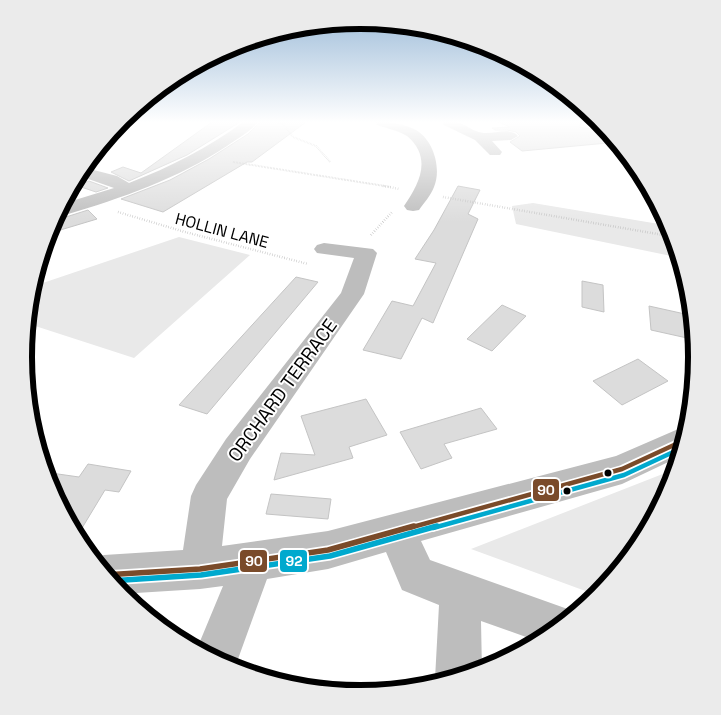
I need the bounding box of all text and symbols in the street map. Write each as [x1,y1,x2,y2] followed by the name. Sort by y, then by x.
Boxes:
[173,208,271,253] street label: HOLLIN LANE
[222,314,343,467] street label: ORCHARD TERRACE
[603,468,613,478] unlabelled marker
[532,478,560,502] line badge: 90
[537,481,555,499] text: 90
[562,486,572,496] unlabelled marker
[239,549,268,573] line badge: 90
[279,549,308,573] line badge: 92
[245,552,263,570] text: 90
[286,552,302,570] text: 92

